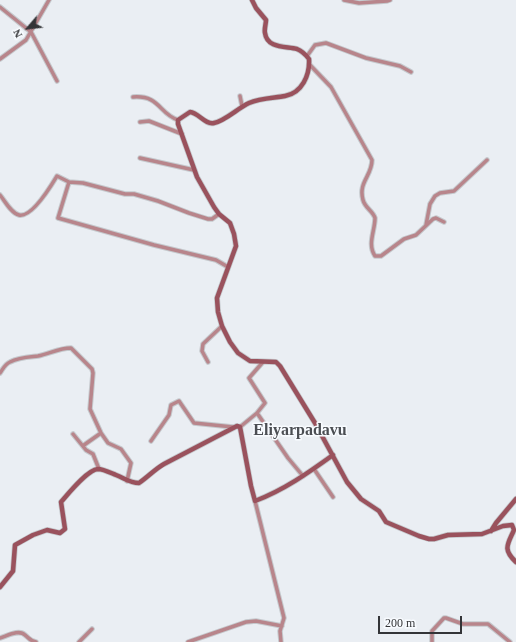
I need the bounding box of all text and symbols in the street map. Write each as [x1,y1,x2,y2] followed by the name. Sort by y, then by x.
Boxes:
[8,8,48,48] north arrow
[10,27,25,40] text: N
[253,421,347,441] district label: Eliyarpadavu
[380,608,464,634] scale bar
[385,616,415,630] text: 200 m

